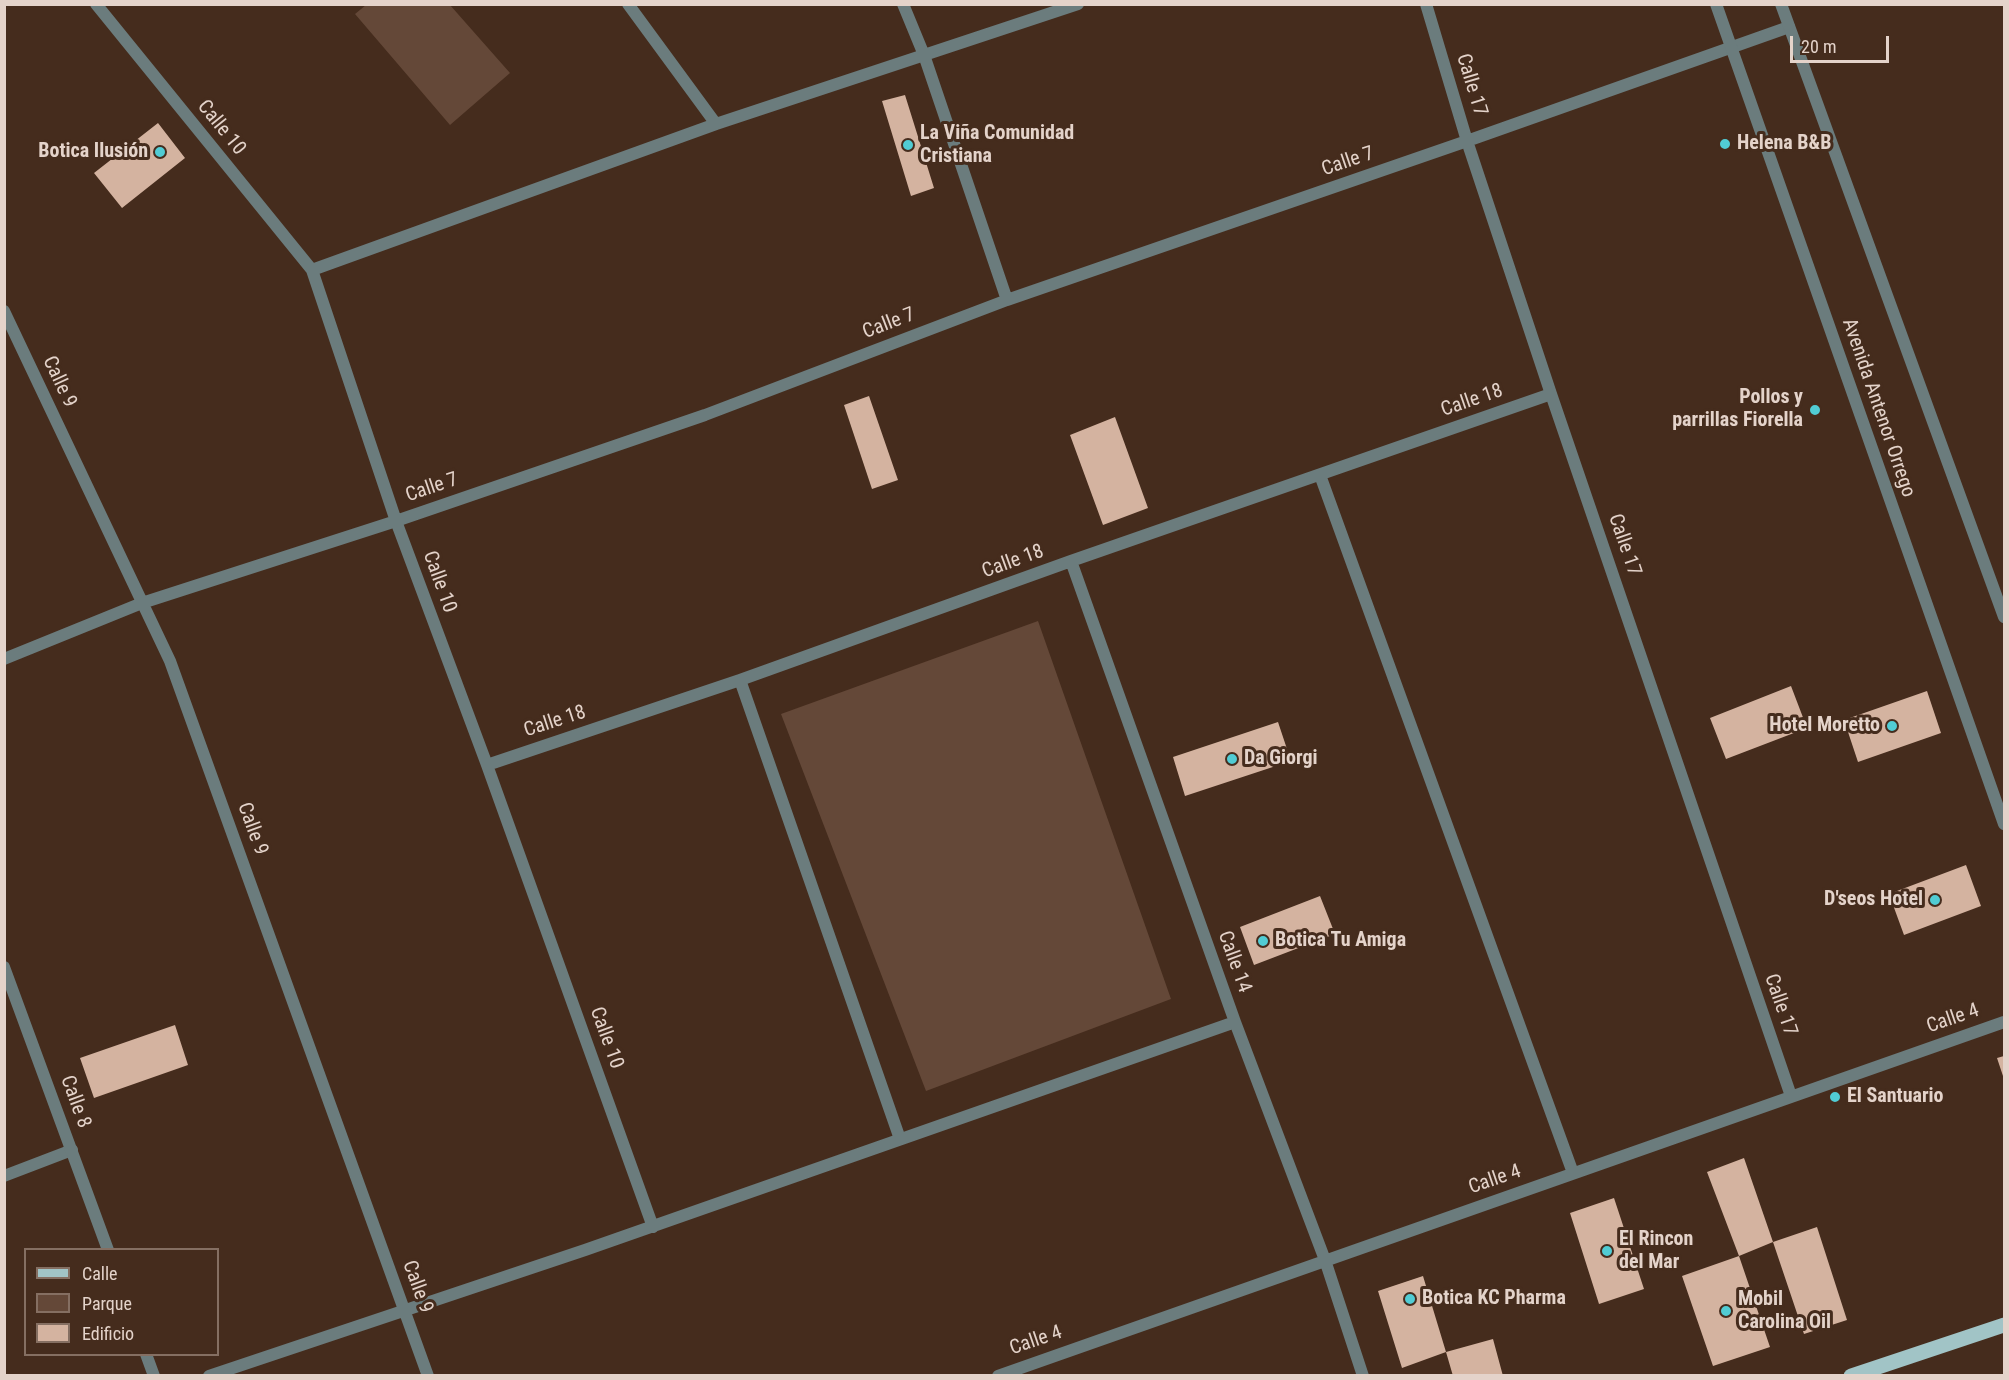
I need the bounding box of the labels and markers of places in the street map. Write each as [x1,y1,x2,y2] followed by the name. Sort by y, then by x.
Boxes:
[920,122,1074,169] place label: La Viña Comunidad Cristiana
[1737,132,1831,156] place label: Helena B&B
[1718,137,1732,151] marker: Helena B&B
[901,138,915,152] marker: La Viña Comunidad Cristiana
[38,140,148,164] place label: Botica Ilusión
[153,145,167,159] marker: Botica Ilusión
[1672,386,1803,433] place label: Pollos y parrillas Fiorella
[1808,403,1822,417] marker: Pollos y parrillas Fiorella
[1769,714,1880,738] place label: Hotel Moretto
[1885,719,1899,733] marker: Hotel Moretto
[1244,747,1318,771] place label: Da Giorgi
[1225,752,1239,766] marker: Da Giorgi
[1824,888,1923,912] place label: D'seos Hotel
[1928,893,1942,907] marker: D'seos Hotel
[1275,929,1406,953] place label: Botica Tu Amiga
[1256,934,1270,948] marker: Botica Tu Amiga
[1847,1085,1944,1109] place label: El Santuario
[1828,1090,1842,1104] marker: El Santuario
[1619,1228,1693,1275] place label: El Rincon del Mar
[1600,1244,1614,1258] marker: El Rincon del Mar
[1422,1287,1566,1311] place label: Botica KC Pharma
[1738,1288,1831,1335] place label: Mobil Carolina Oil
[1403,1292,1417,1306] marker: Botica KC Pharma
[1719,1304,1733,1318] marker: Mobil Carolina Oil

